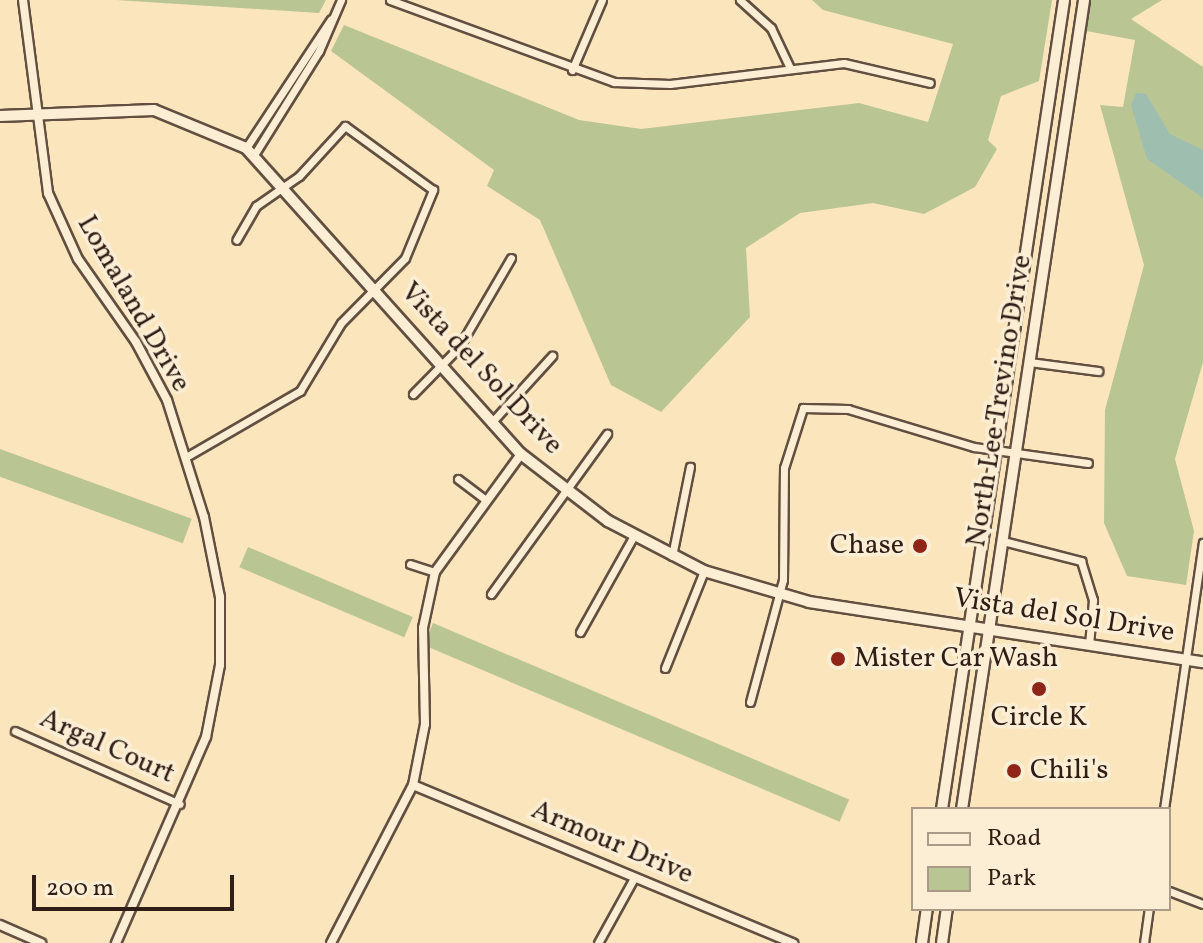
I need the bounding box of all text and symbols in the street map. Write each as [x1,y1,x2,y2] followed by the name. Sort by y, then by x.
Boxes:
[69,210,197,398] street label: Lomaland Drive
[960,252,1040,550] street label: North Lee Trevino Drive
[393,276,569,462] street label: Vista del Sol Drive
[830,529,904,563] place label: Chase
[911,537,929,555] marker: Chase
[951,582,1177,650] street label: Vista del Sol Drive
[854,642,1059,676] place label: Mister Car Wash
[829,650,847,668] marker: Mister Car Wash
[1030,680,1048,698] marker: Circle K
[991,701,1087,735] place label: Circle K
[34,702,180,792] street label: Argal Court
[1030,754,1109,788] place label: Chili's
[1005,762,1023,780] marker: Chili's
[526,794,698,892] street label: Armour Drive
[911,807,1171,911] legend
[987,822,1041,856] text: Road
[36,859,238,909] scale bar
[987,862,1036,896] text: Park
[46,872,114,906] text: 200 m

